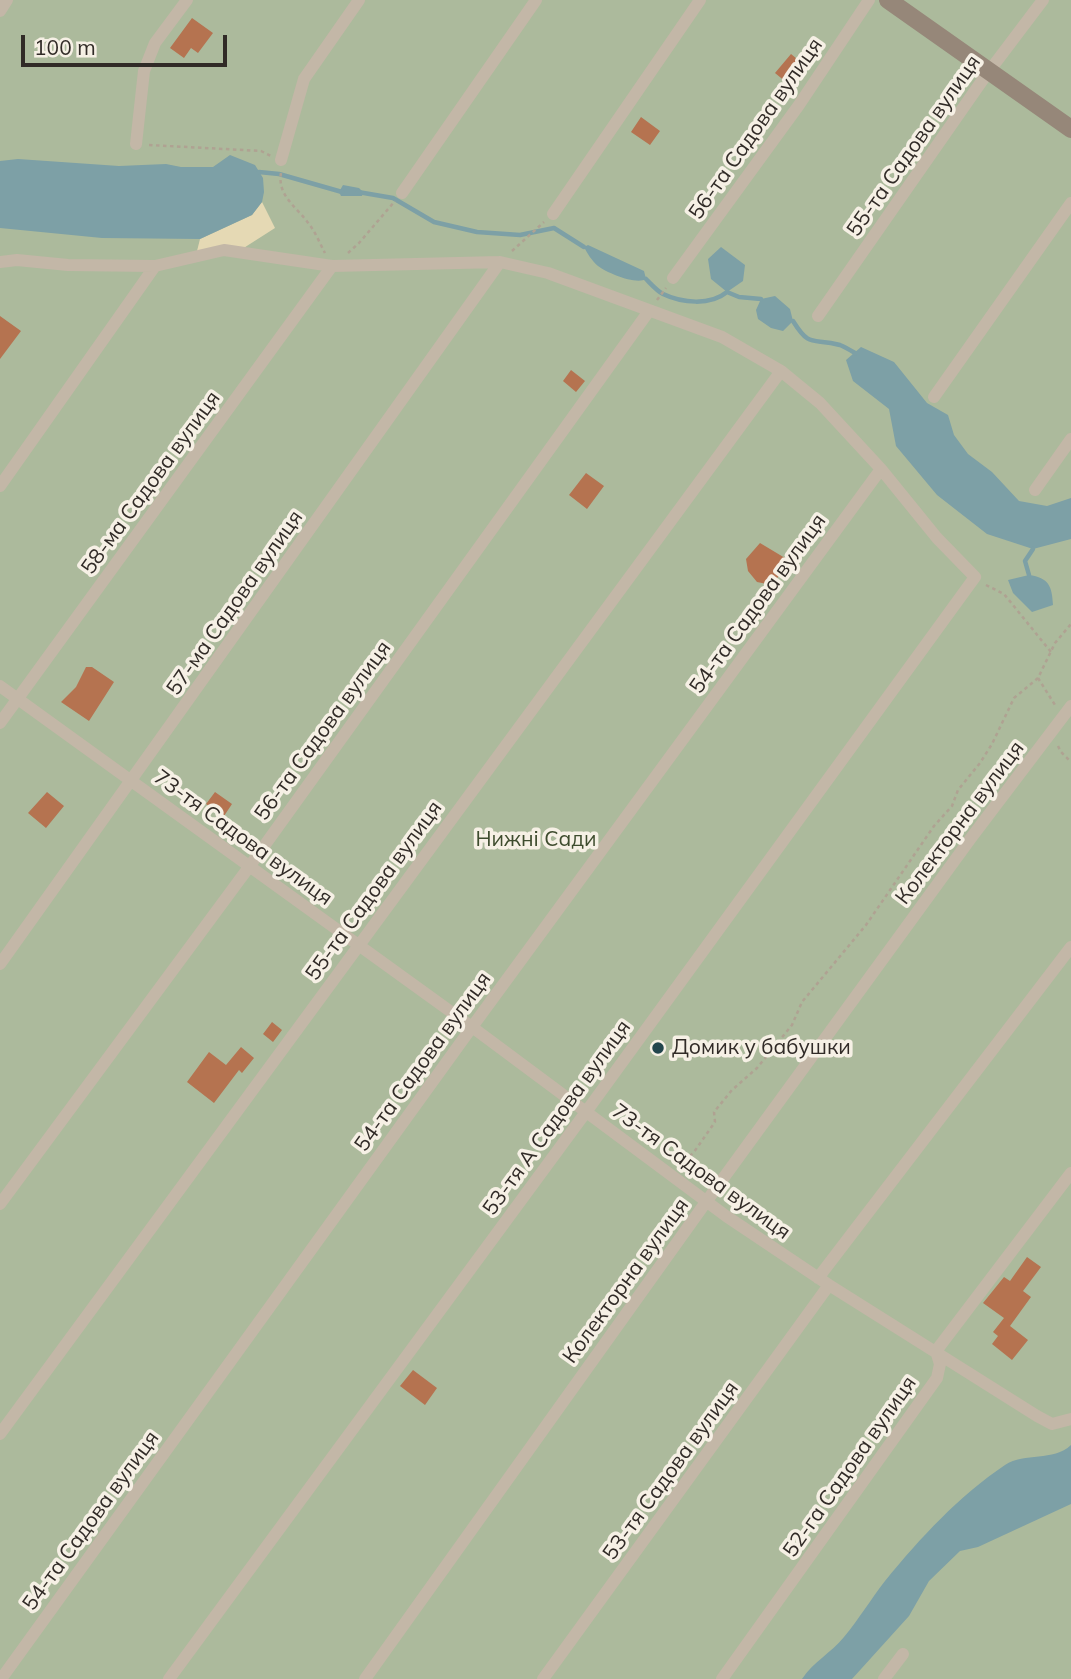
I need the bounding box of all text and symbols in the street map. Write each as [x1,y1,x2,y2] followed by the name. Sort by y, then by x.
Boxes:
[24,21,231,65] scale bar
[684,33,828,225] street label: 56-та Садова вулиця
[34,34,96,60] text: 100 m
[842,50,986,242] street label: 55-та Садова вулиця
[76,387,226,579] street label: 58-ма Садова вулиця
[162,506,308,700] street label: 57-ма Садова вулиця
[684,509,832,699] street label: 54-та Садова вулиця
[249,636,397,826] street label: 56-та Садова вулиця
[890,736,1030,910] street label: Колекторна вулиця
[149,765,337,911] street label: 73-тя Садова вулиця
[300,796,448,986] street label: 55-та Садова вулиця
[475,827,597,853] park label: Нижні Сади
[349,967,497,1157] street label: 54-та Садова вулиця
[478,1015,636,1221] street label: 53-тя А Садова вулиця
[672,1035,851,1061] place label: Домик у бабушки
[650,1040,666,1056] marker: Домик у бабушки
[607,1099,795,1245] street label: 73-тя Садова вулиця
[558,1194,694,1368] street label: Колекторна вулиця
[778,1372,922,1562] street label: 52-га Садова вулиця
[598,1377,744,1565] street label: 53-тя Садова вулиця
[17,1426,165,1616] street label: 54-та Садова вулиця

